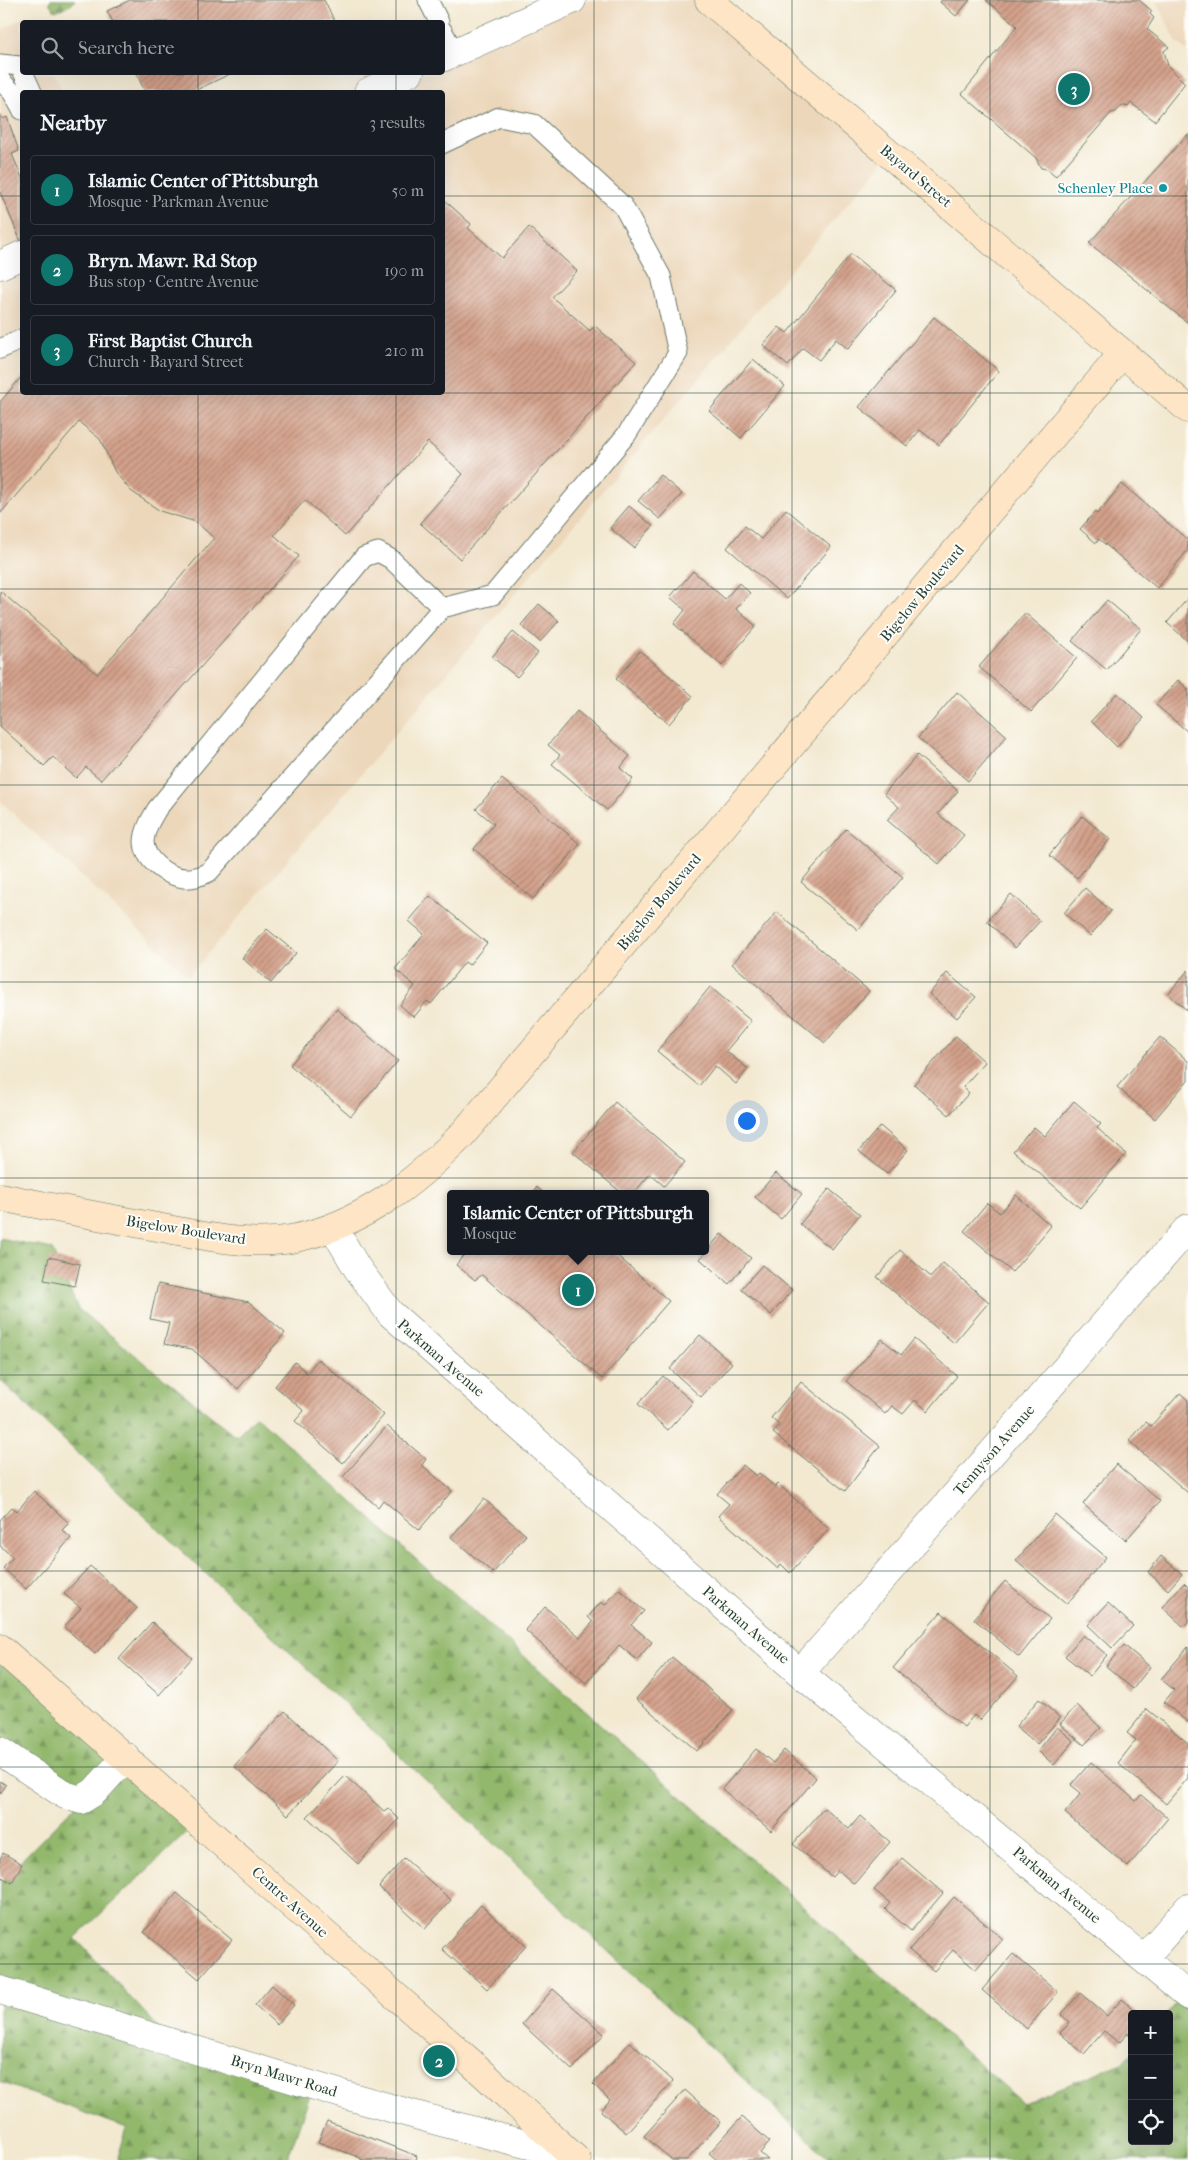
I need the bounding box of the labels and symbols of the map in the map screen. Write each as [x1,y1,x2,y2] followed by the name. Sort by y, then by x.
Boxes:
[1058,70,1090,108] pin: 3
[876,141,956,212] street label: Bayard Street
[1058,179,1154,197] place label: Schenley Place
[1157,182,1169,194] marker: Schenley Place
[876,540,968,645] street label: Bigelow Boulevard
[613,849,705,954] street label: Bigelow Boulevard
[734,1108,760,1134] your location
[125,1212,248,1248] street label: Bigelow Boulevard
[562,1271,594,1309] pin: 1
[394,1315,489,1401] street label: Parkman Avenue
[950,1400,1039,1499] street label: Tennyson Avenue
[699,1582,794,1668] street label: Parkman Avenue
[1009,1843,1105,1927] street label: Parkman Avenue
[248,1863,332,1941] street label: Centre Avenue
[423,2042,455,2080] pin: 2
[229,2051,340,2101] street label: Bryn Mawr Road

